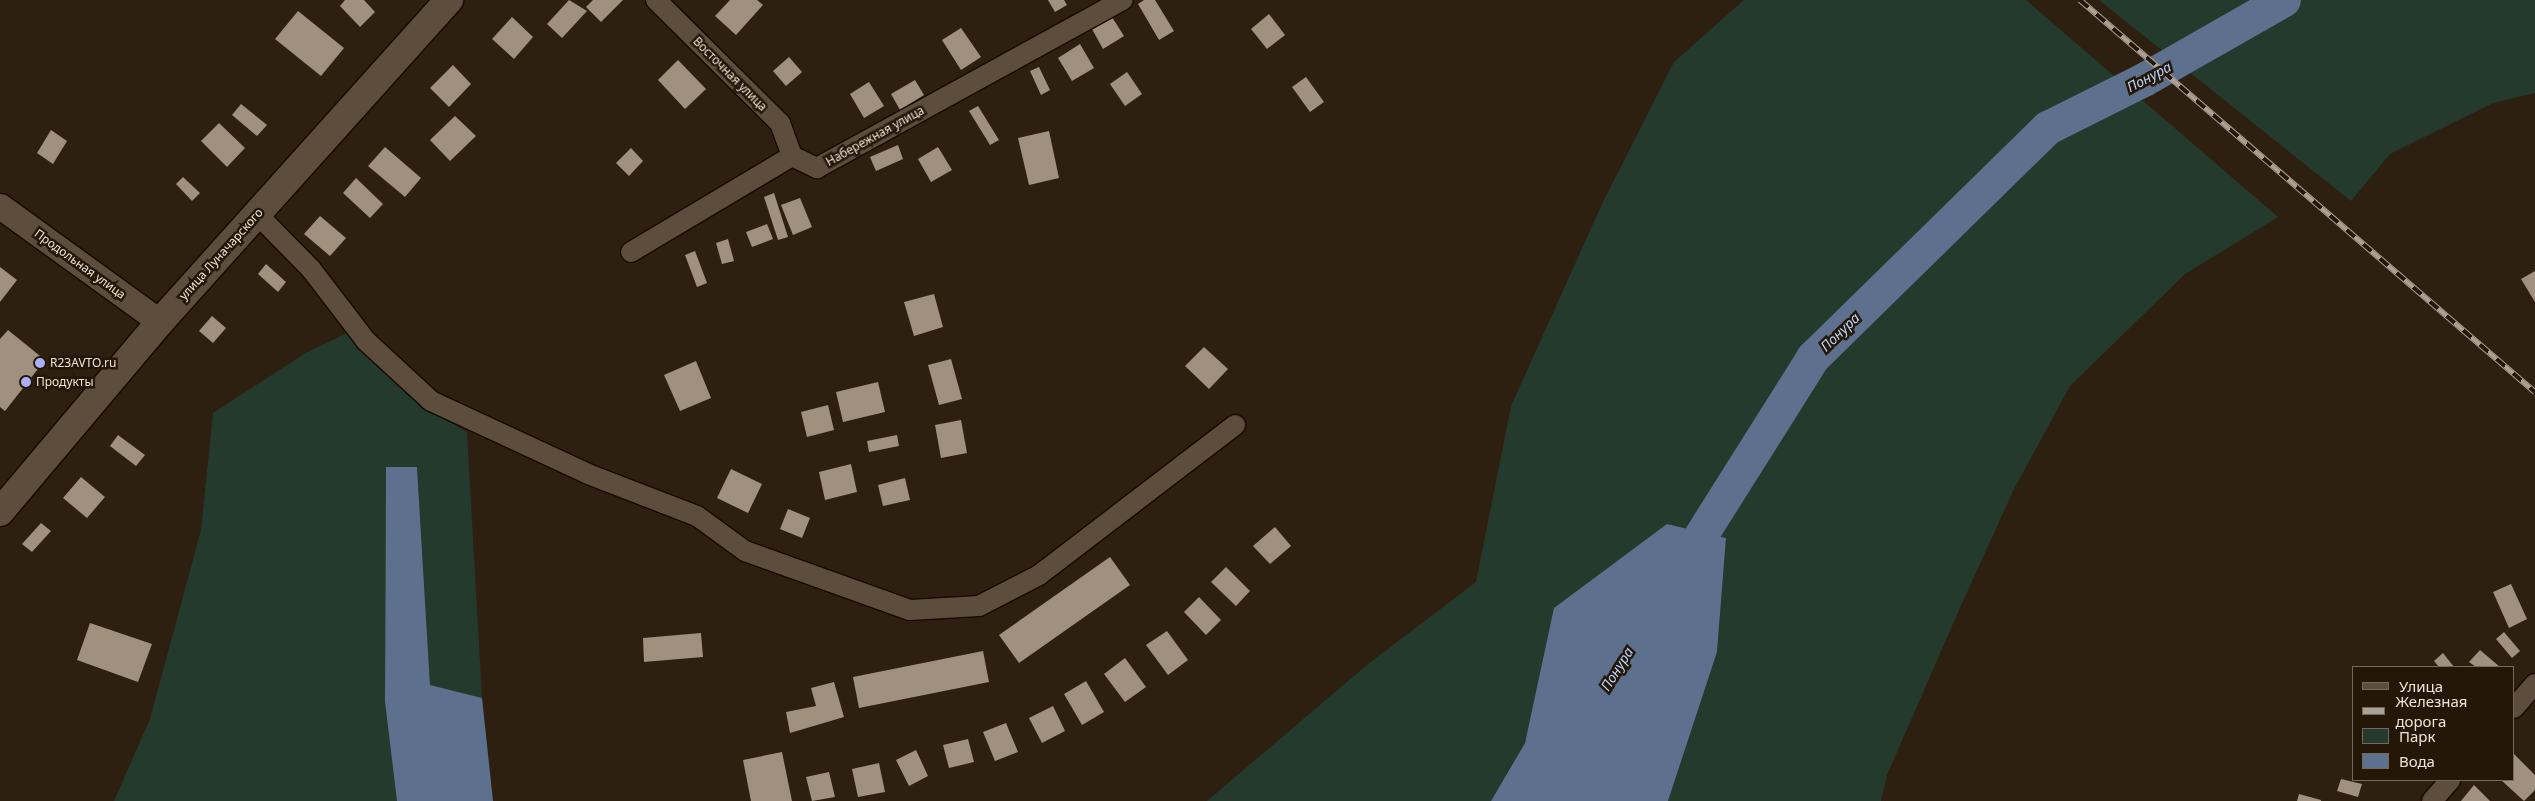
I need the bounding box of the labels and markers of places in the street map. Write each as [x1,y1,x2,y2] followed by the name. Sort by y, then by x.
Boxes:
[50,356,116,370] place label: R23AVTO.ru
[34,357,46,369] marker: R23AVTO.ru
[36,375,94,389] place label: Продукты
[20,376,32,388] marker: Продукты

